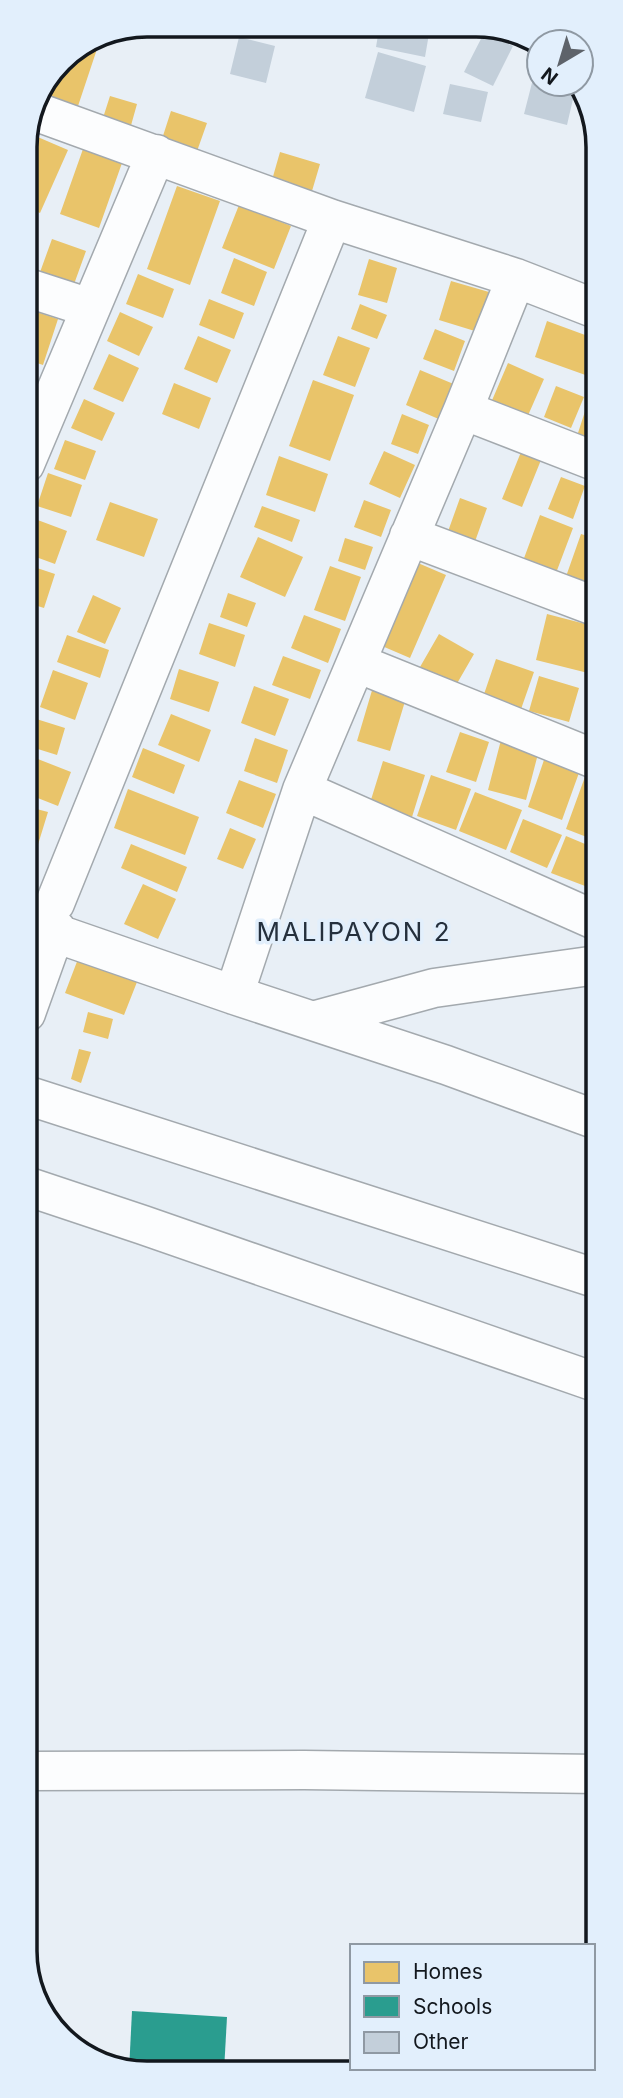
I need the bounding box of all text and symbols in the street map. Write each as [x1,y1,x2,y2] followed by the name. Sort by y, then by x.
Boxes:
[525,28,595,98] north arrow
[537,62,563,90] text: N
[256,916,452,947] district label: MALIPAYON 2
[350,1944,595,2070] legend
[413,1959,483,1984] text: Homes
[413,1994,492,2019] text: Schools
[413,2029,469,2054] text: Other

